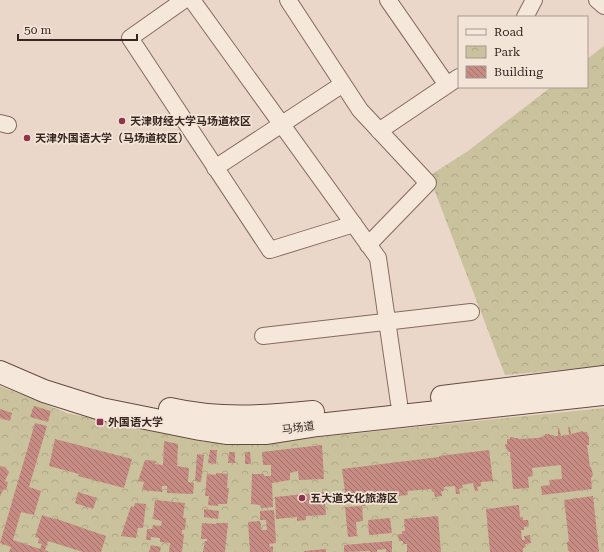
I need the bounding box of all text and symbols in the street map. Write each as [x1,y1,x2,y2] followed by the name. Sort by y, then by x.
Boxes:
[18,16,137,42] scale bar
[458,16,588,88] legend
[24,23,51,37] text: 50 m
[494,25,524,39] text: Road
[494,45,521,59] text: Park
[494,65,543,79] text: Building
[130,115,251,128] place label: 天津财经大学马场道校区
[117,116,127,126] marker: 天津财经大学马场道校区
[35,132,189,145] place label: 天津外国语大学（马场道校区）
[22,133,32,143] marker: 天津外国语大学（马场道校区）
[108,416,163,429] place label: 外国语大学
[95,417,105,427] marker: 外国语大学
[281,419,315,437] street label: 马场道
[310,492,398,505] place label: 五大道文化旅游区
[297,493,307,503] marker: 五大道文化旅游区

